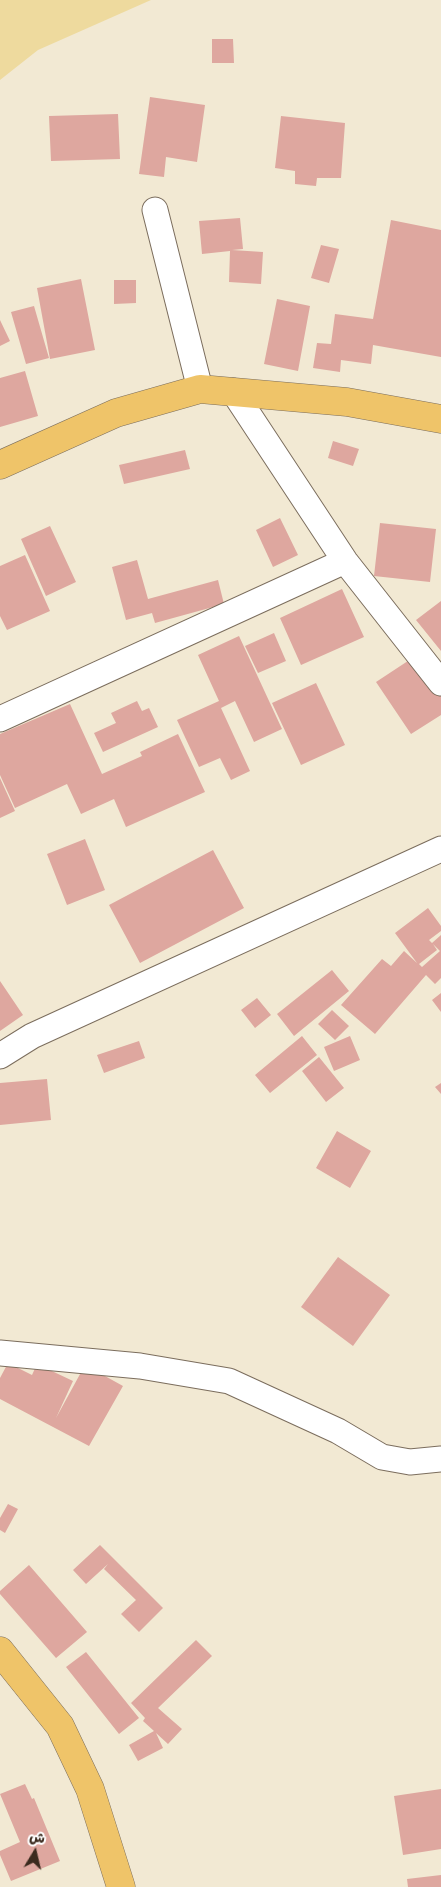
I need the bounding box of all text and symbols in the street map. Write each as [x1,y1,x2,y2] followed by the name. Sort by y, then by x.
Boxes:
[10,1827,60,1877] north arrow
[28,1827,46,1847] text: ش

